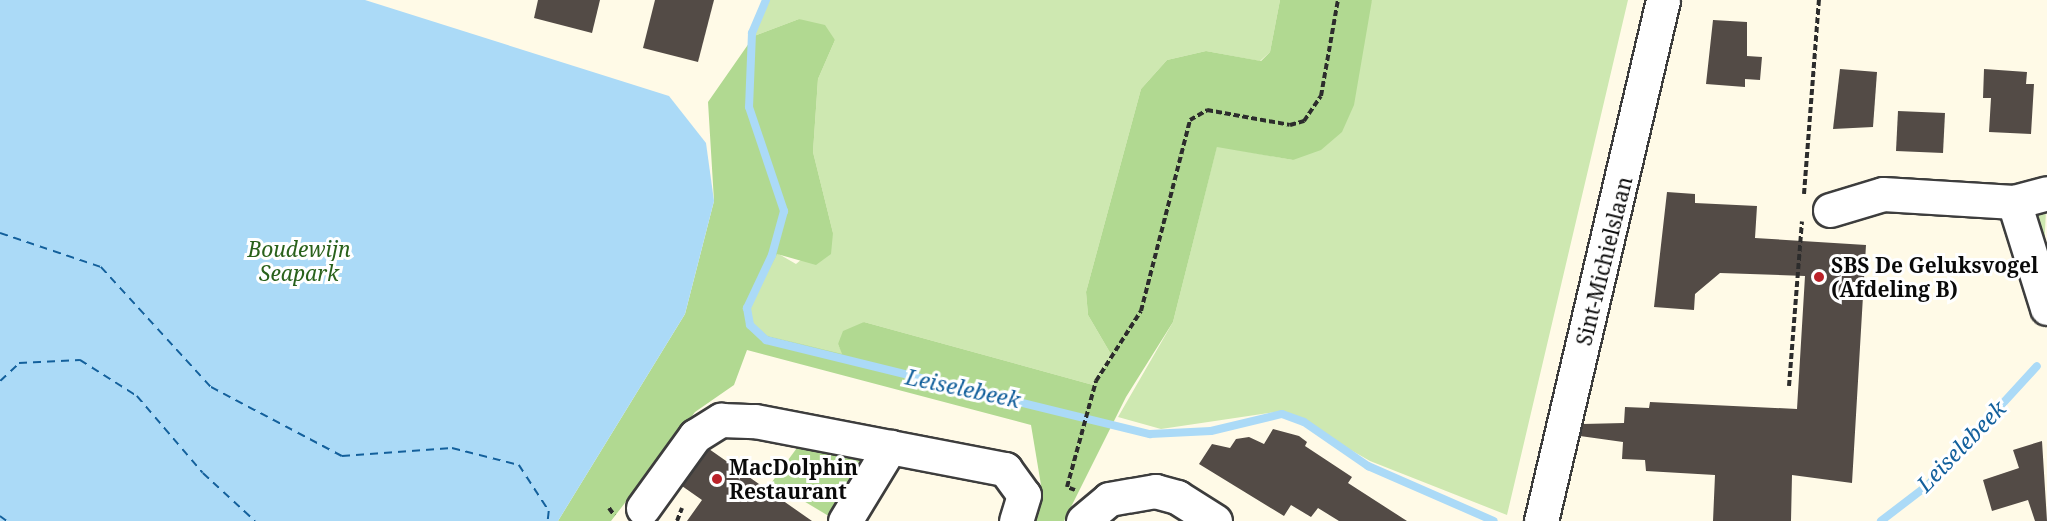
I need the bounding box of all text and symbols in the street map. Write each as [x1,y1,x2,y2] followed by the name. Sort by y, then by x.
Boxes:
[1571,174,1637,348] street label: Sint-Michielslaan
[247,236,351,286] park label: Boudewijn Seapark
[1831,252,2038,302] place label: SBS De Geluksvogel (Afdeling B)
[1812,270,1826,284] marker: SBS De Geluksvogel (Afdeling B)
[903,363,1023,413] water label: Leiselebeek
[1911,395,2011,497] water label: Leiselebeek
[729,454,858,504] place label: MacDolphin Restaurant
[710,472,724,486] marker: MacDolphin Restaurant

